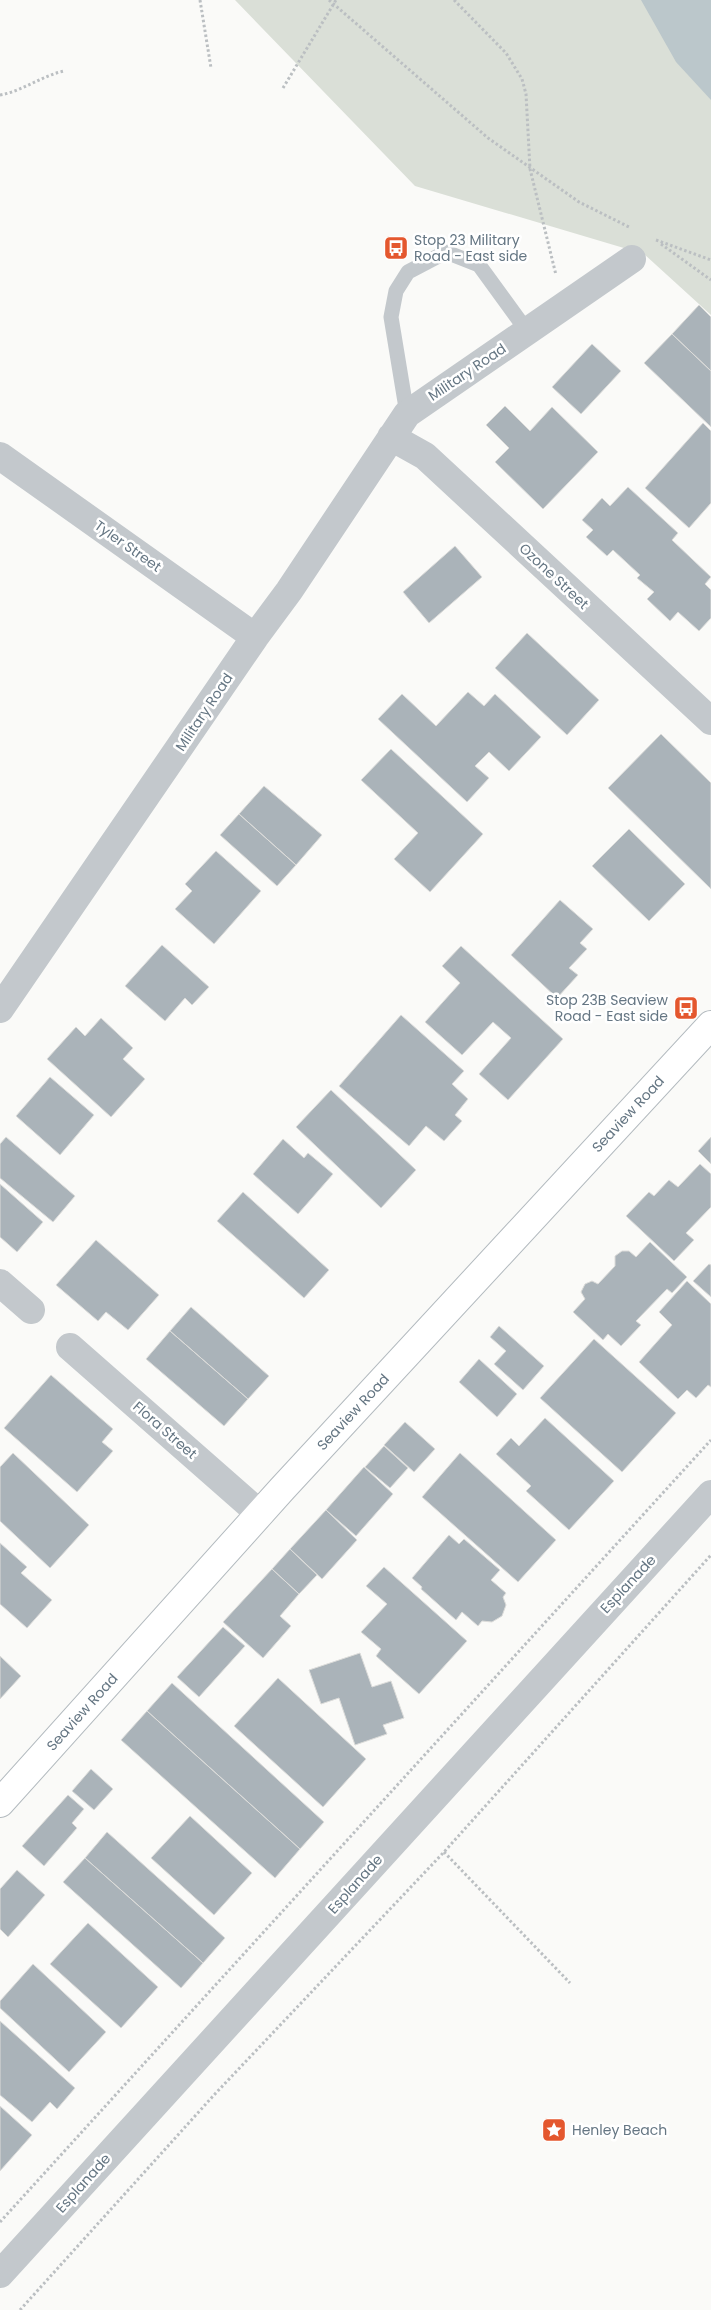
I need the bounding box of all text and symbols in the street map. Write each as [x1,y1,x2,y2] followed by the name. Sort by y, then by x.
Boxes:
[414,230,528,266] place label: Stop 23 Military Road - East side
[383,235,409,261] bus stop icon: Stop 23 Military Road - East side
[424,338,510,406] street label: Military Road
[91,516,165,576] street label: Tyler Street
[515,538,593,614] street label: Ozone Street
[170,669,238,755] street label: Military Road
[546,990,669,1026] place label: Stop 23B Seaview Road - East side
[673,995,699,1021] bus stop icon: Stop 23B Seaview Road - East side
[587,1071,669,1157] street label: Seaview Road
[312,1369,394,1455] street label: Seaview Road
[129,1397,201,1463] street label: Flora Street
[596,1550,661,1618] street label: Esplanade
[42,1669,122,1755] street label: Seaview Road
[323,1850,387,1918] street label: Esplanade
[541,2117,567,2143] place icon: Henley Beach
[572,2120,667,2140] place label: Henley Beach
[51,2149,115,2217] street label: Esplanade

